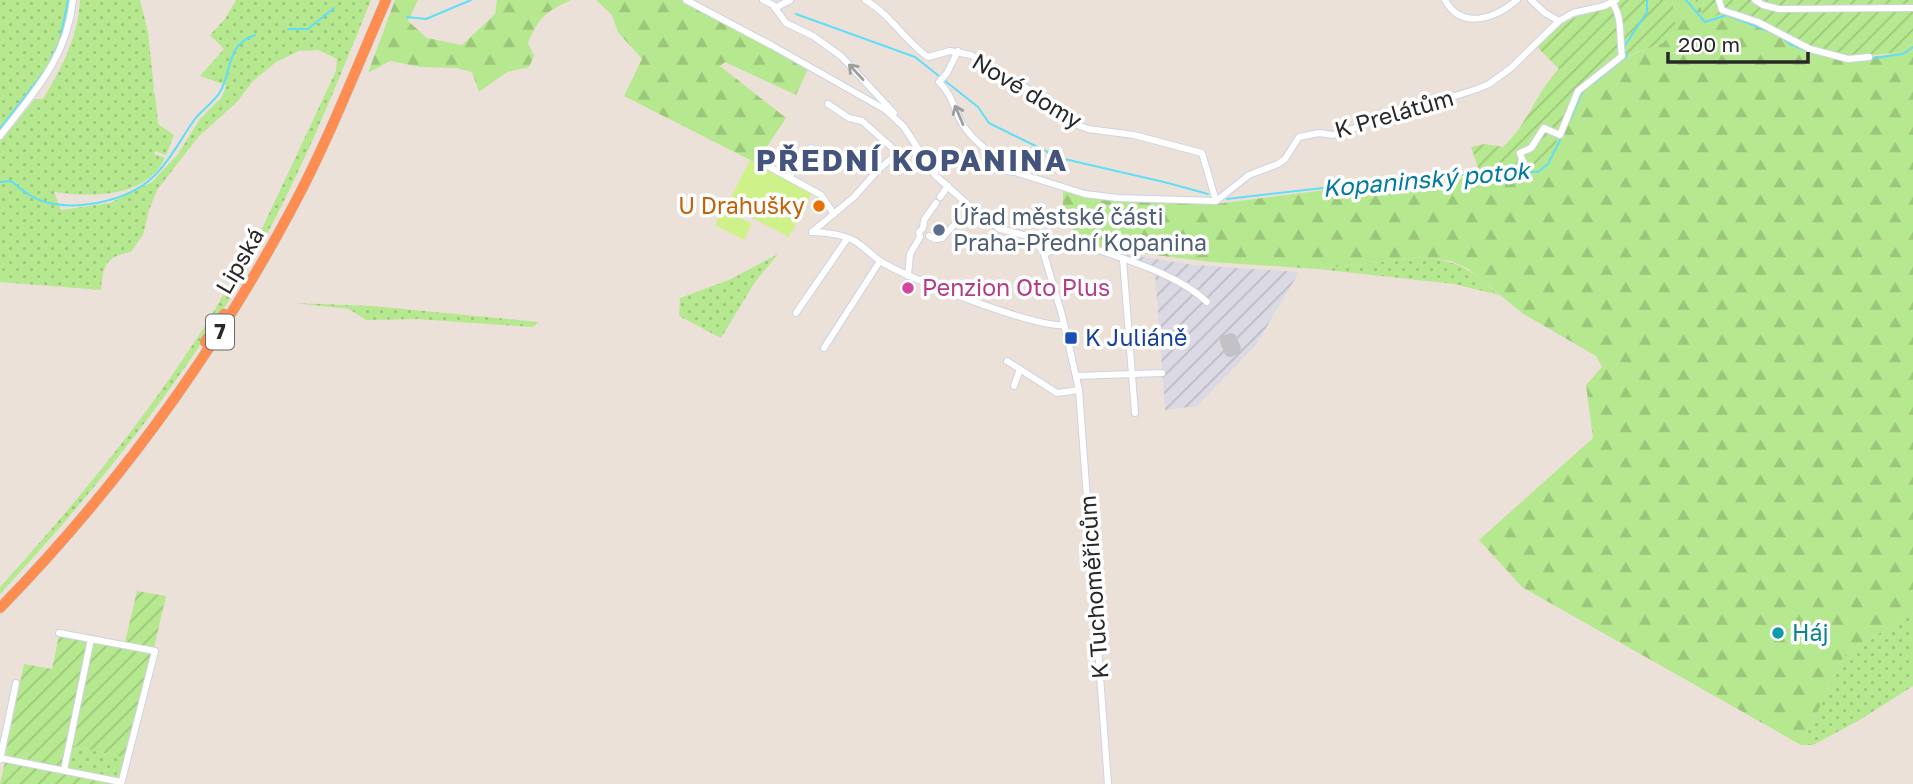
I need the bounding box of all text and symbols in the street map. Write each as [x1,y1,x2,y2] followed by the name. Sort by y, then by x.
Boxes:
[1668,21,1808,65] scale bar
[1678,31,1740,57] text: 200 m
[968,46,1088,134] street label: Nové domy
[848,64,865,81] one-way arrow
[1331,83,1456,143] street label: K Prelátům
[952,104,965,126] one-way arrow
[756,142,1068,178] district label: PŘEDNÍ KOPANINA
[1321,155,1533,203] water label: Kopaninský potok
[678,191,805,219] place label: U Drahušky
[811,198,827,214] marker: U Drahušky
[953,202,1207,256] place label: Úřad městské části Praha-Přední Kopanina
[931,222,947,238] marker: Úřad městské části Praha-Přední Kopanina
[209,223,269,298] street label: Lipská
[922,273,1110,301] place label: Penzion Oto Plus
[900,280,916,296] marker: Penzion Oto Plus
[206,314,234,350] road number: 7
[1085,323,1187,351] place label: K Juliáně
[1063,330,1079,346] marker: K Juliáně
[1073,494,1113,680] street label: K Tuchoměřicům
[1792,618,1829,646] place label: Háj
[1770,625,1786,641] marker: Háj

